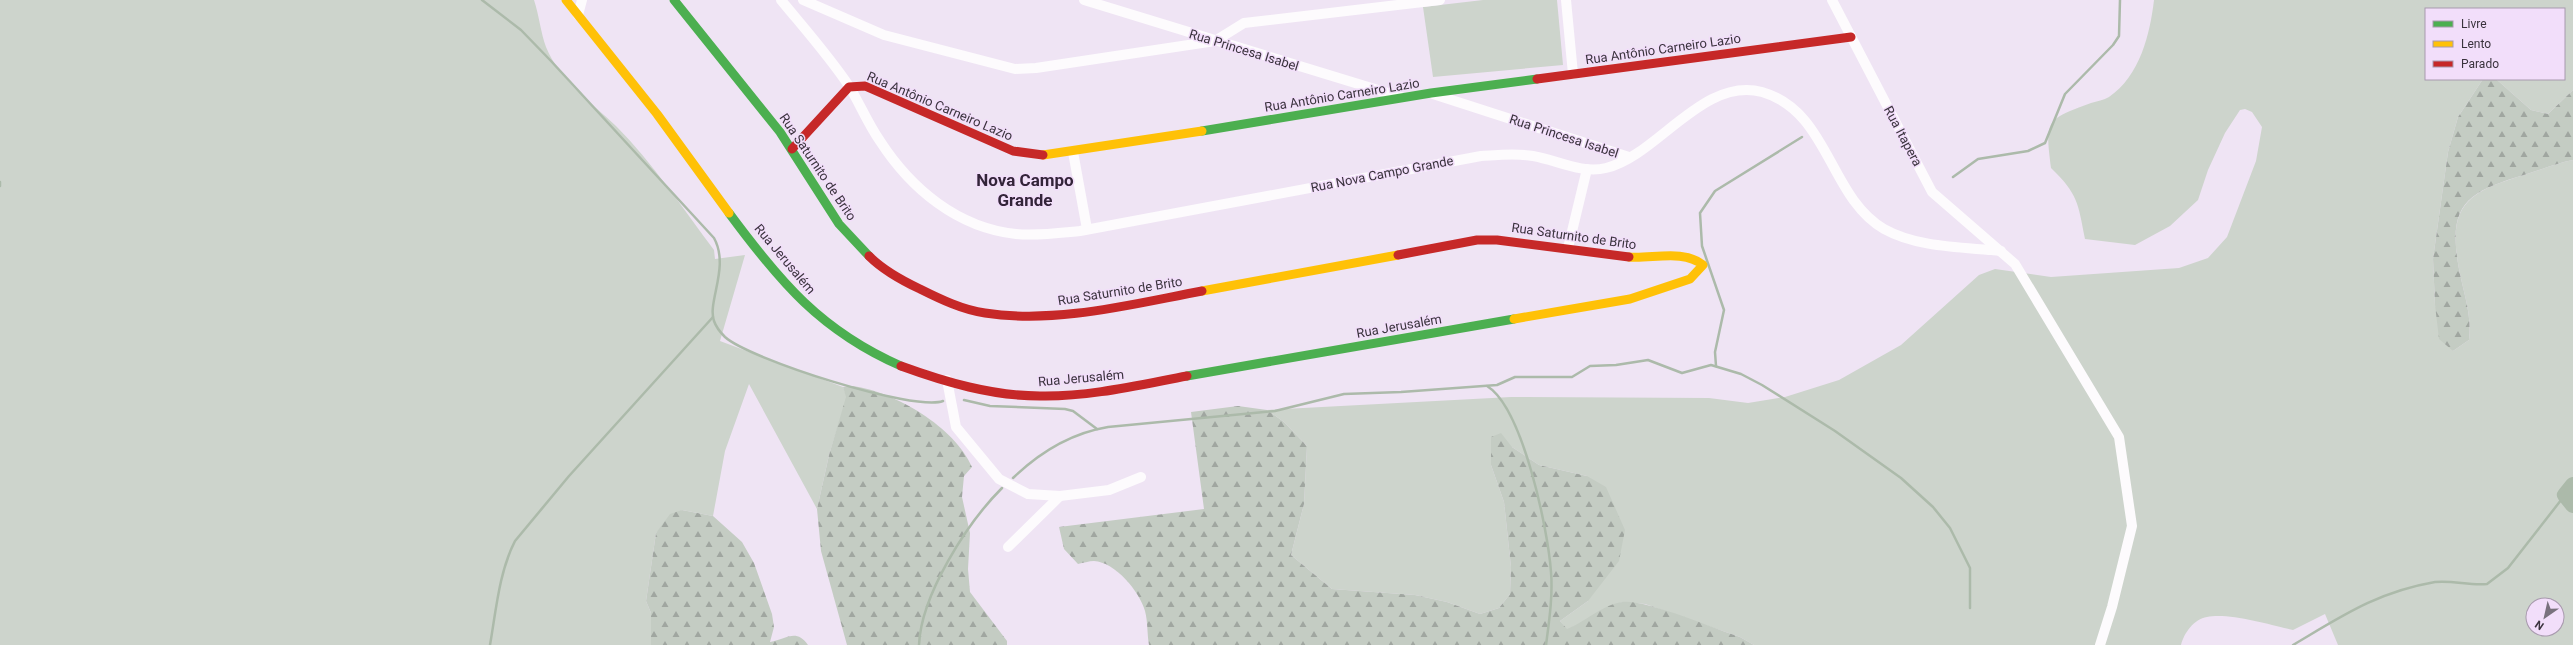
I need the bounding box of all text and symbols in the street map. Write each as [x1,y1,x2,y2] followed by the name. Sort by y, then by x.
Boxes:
[2425,8,2565,80] legend
[2461,17,2487,31] text: Livre
[1187,26,1301,74] street label: Rua Princesa Isabel
[1584,31,1742,67] street label: Rua Antônio Carneiro Lazio
[2461,37,2491,51] text: Lento
[2461,57,2499,71] text: Parado
[865,68,1015,144] street label: Rua Antônio Carneiro Lazio
[1263,75,1421,115] street label: Rua Antônio Carneiro Lazio
[1881,103,1925,169] street label: Rua Itapera
[777,111,859,223] street label: Rua Saturnito de Brito
[1508,111,1620,161] street label: Rua Princesa Isabel
[1309,153,1455,195] street label: Rua Nova Campo Grande
[976,170,1074,210] district label: Nova Campo Grande
[1511,220,1637,252] street label: Rua Saturnito de Brito
[751,221,819,297] street label: Rua Jerusalém
[1057,274,1183,308] street label: Rua Saturnito de Brito
[1355,311,1443,341] street label: Rua Jerusalém
[1037,367,1125,389] street label: Rua Jerusalém
[2525,597,2565,637] north arrow
[2533,617,2547,632] text: N

